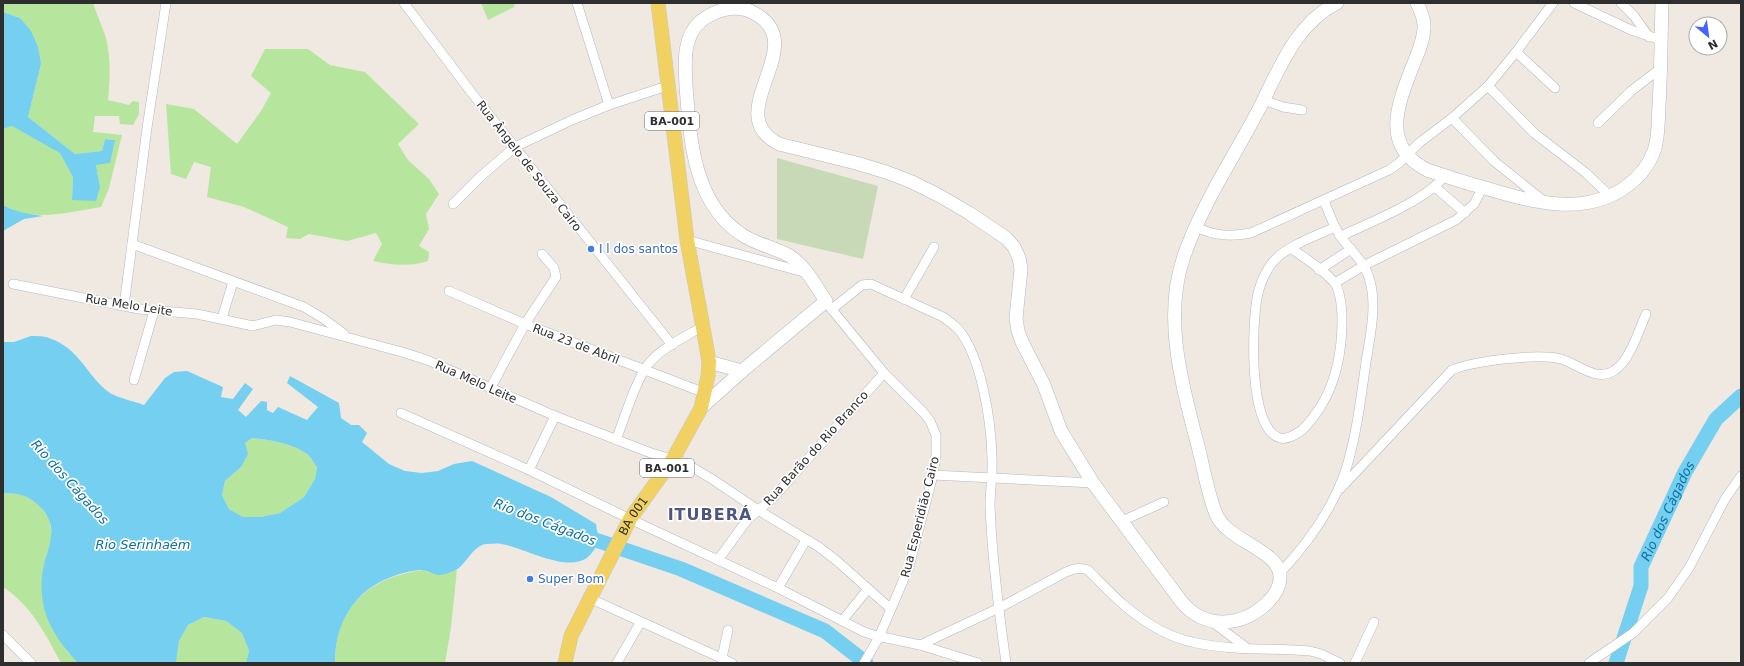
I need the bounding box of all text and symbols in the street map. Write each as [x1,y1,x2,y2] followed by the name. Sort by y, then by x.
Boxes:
[1688,16,1728,56] north arrow
[1705,36,1720,52] text: N
[474,97,585,234] street label: Rua Ângelo de Souza Cairo
[645,112,699,130] road number: BA-001
[599,242,678,256] place label: I l dos santos
[586,244,596,254] marker: I l dos santos
[84,291,174,319] street label: Rua Melo Leite
[531,321,621,367] street label: Rua 23 de Abril
[433,358,519,406] street label: Rua Melo Leite
[761,388,871,508] street label: Rua Barão do Rio Branco
[28,437,112,527] water label: Rio dos Cágados
[898,455,942,579] street label: Rua Esperidião Cairo
[1638,458,1697,563] water label: Rio dos Cágados
[640,459,694,477] road number: BA-001
[616,494,651,538] street label: BA 001
[492,496,598,548] water label: Rio dos Cágados
[668,505,752,524] district label: ITUBERÁ
[95,537,191,552] water label: Rio Serinhaém
[538,572,604,586] place label: Super Bom
[525,574,535,584] marker: Super Bom

